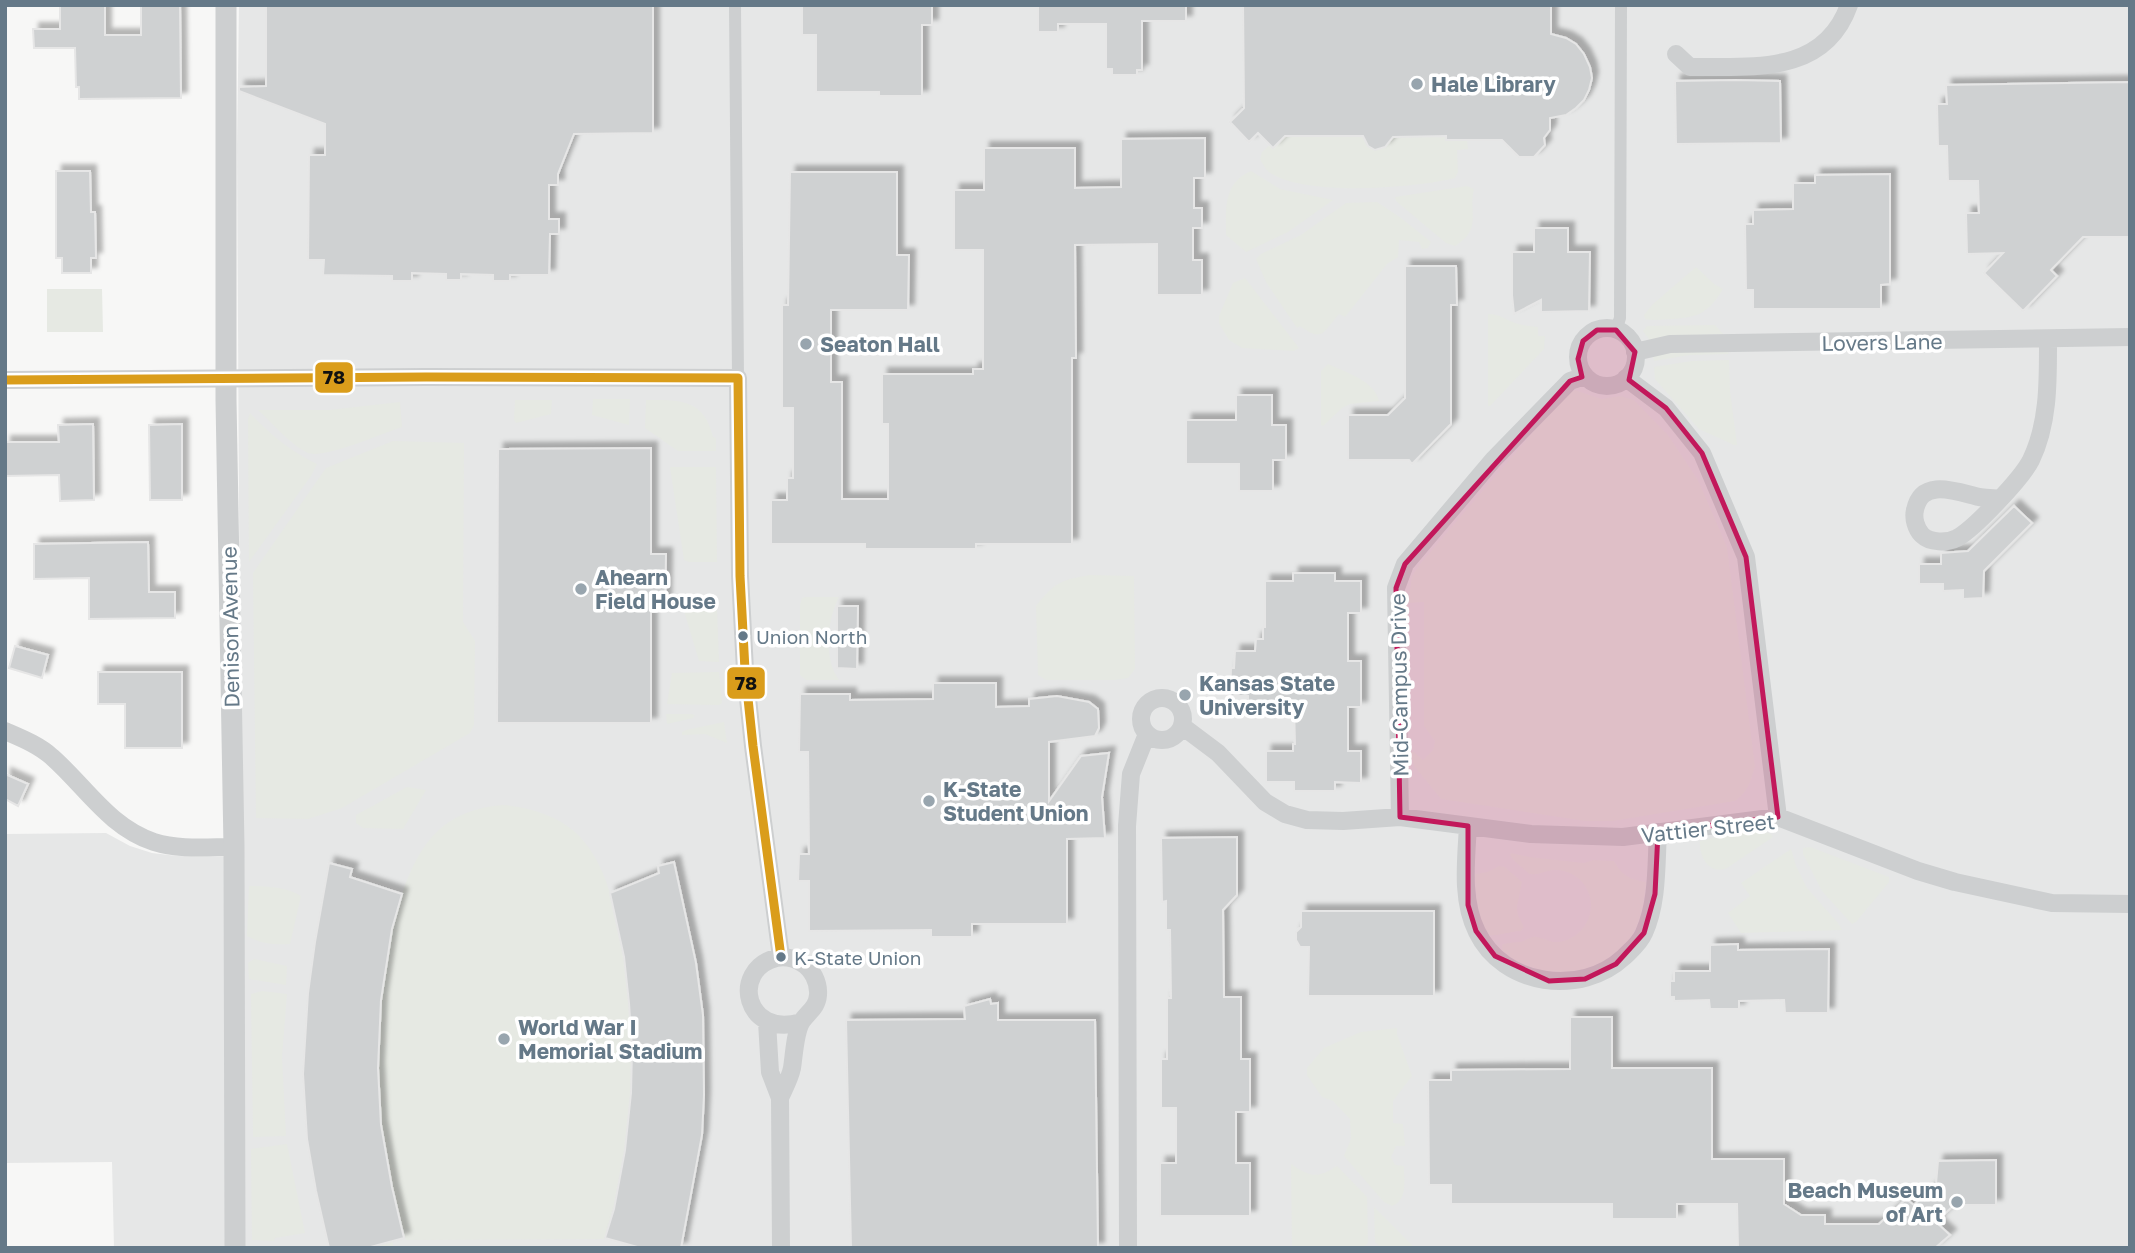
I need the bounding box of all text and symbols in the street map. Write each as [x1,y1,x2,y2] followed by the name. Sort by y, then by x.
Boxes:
[1431,71,1556,97] place label: Hale Library
[1409,76,1425,92] marker: Hale Library
[1821,328,1943,356] street label: Lovers Lane
[820,331,940,357] place label: Seaton Hall
[798,336,814,352] marker: Seaton Hall
[314,361,354,394] line badge: 78
[323,365,345,388] text: 78
[216,546,244,708] street label: Denison Avenue
[595,564,716,614] place label: Ahearn Field House
[573,581,589,597] marker: Ahearn Field House
[1384,593,1414,777] street label: Mid-Campus Drive
[756,625,867,648] place label: Union North
[736,629,750,643] marker: Union North
[726,666,766,700] line badge: 78
[1199,670,1335,720] place label: Kansas State University
[735,671,757,694] text: 78
[1177,687,1193,703] marker: Kansas State University
[943,776,1089,826] place label: K-State Student Union
[921,793,937,809] marker: K-State Student Union
[1640,808,1776,848] street label: Vattier Street
[794,946,921,969] place label: K-State Union
[774,950,788,964] marker: K-State Union
[518,1014,702,1064] place label: World War I Memorial Stadium
[496,1031,512,1047] marker: World War I Memorial Stadium
[1787,1177,1943,1227] place label: Beach Museum of Art
[1949,1194,1965,1210] marker: Beach Museum of Art

